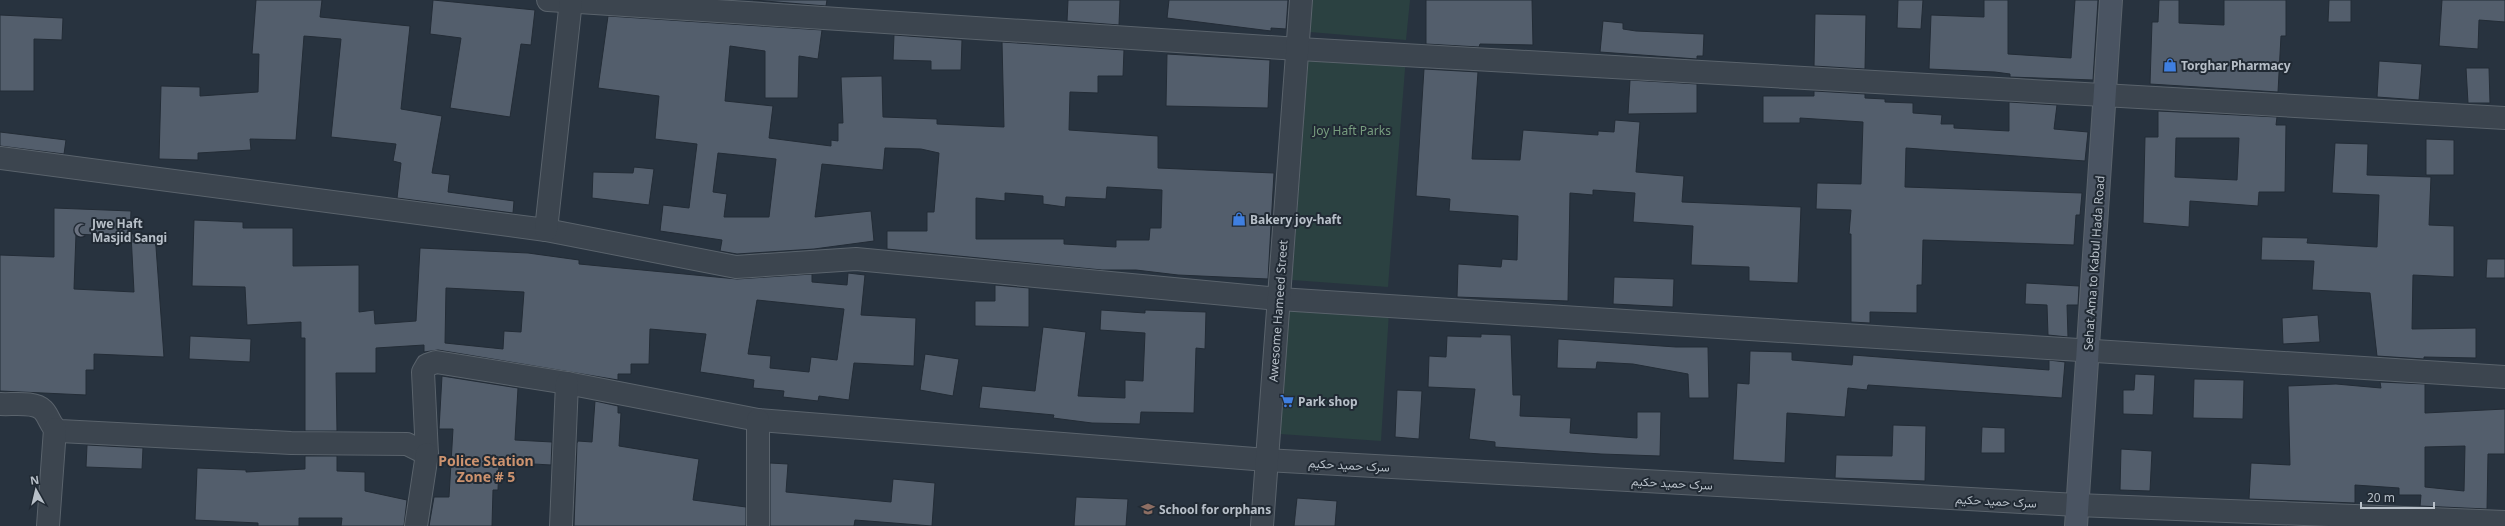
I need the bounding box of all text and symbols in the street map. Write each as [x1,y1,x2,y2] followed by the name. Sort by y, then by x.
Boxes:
[2162,57,2178,73] shop icon: Torghar Pharmacy
[2181,57,2291,74] place label: Torghar Pharmacy
[1312,122,1391,139] park label: Joy Haft Parks
[2079,175,2109,351] street label: Sehat Ama to Kabul Hada Road
[1231,211,1247,227] shop icon: Bakery joy-haft
[1250,211,1341,228] place label: Bakery joy-haft
[91,215,167,246] place label: Jwe Haft Masjid Sangi
[73,222,89,238] mosque icon: Jwe Haft Masjid Sangi
[1265,239,1291,383] street label: Awesome Hameed Street
[1279,393,1295,409] supermarket icon: Park shop
[1298,393,1358,410] place label: Park shop
[438,451,534,486] district label: Police Station Zone # 5
[1308,454,1390,476] street label: سرک حمید حکیم
[16,470,56,510] north arrow
[29,472,40,488] text: N
[1631,472,1713,494] street label: سرک حمید حکیم
[2361,484,2434,510] scale bar
[2367,489,2395,506] text: 20 m
[1955,490,2037,512] street label: سرک حمید حکیم
[1140,501,1156,517] school or university icon: School for orphans
[1159,501,1271,518] place label: School for orphans

